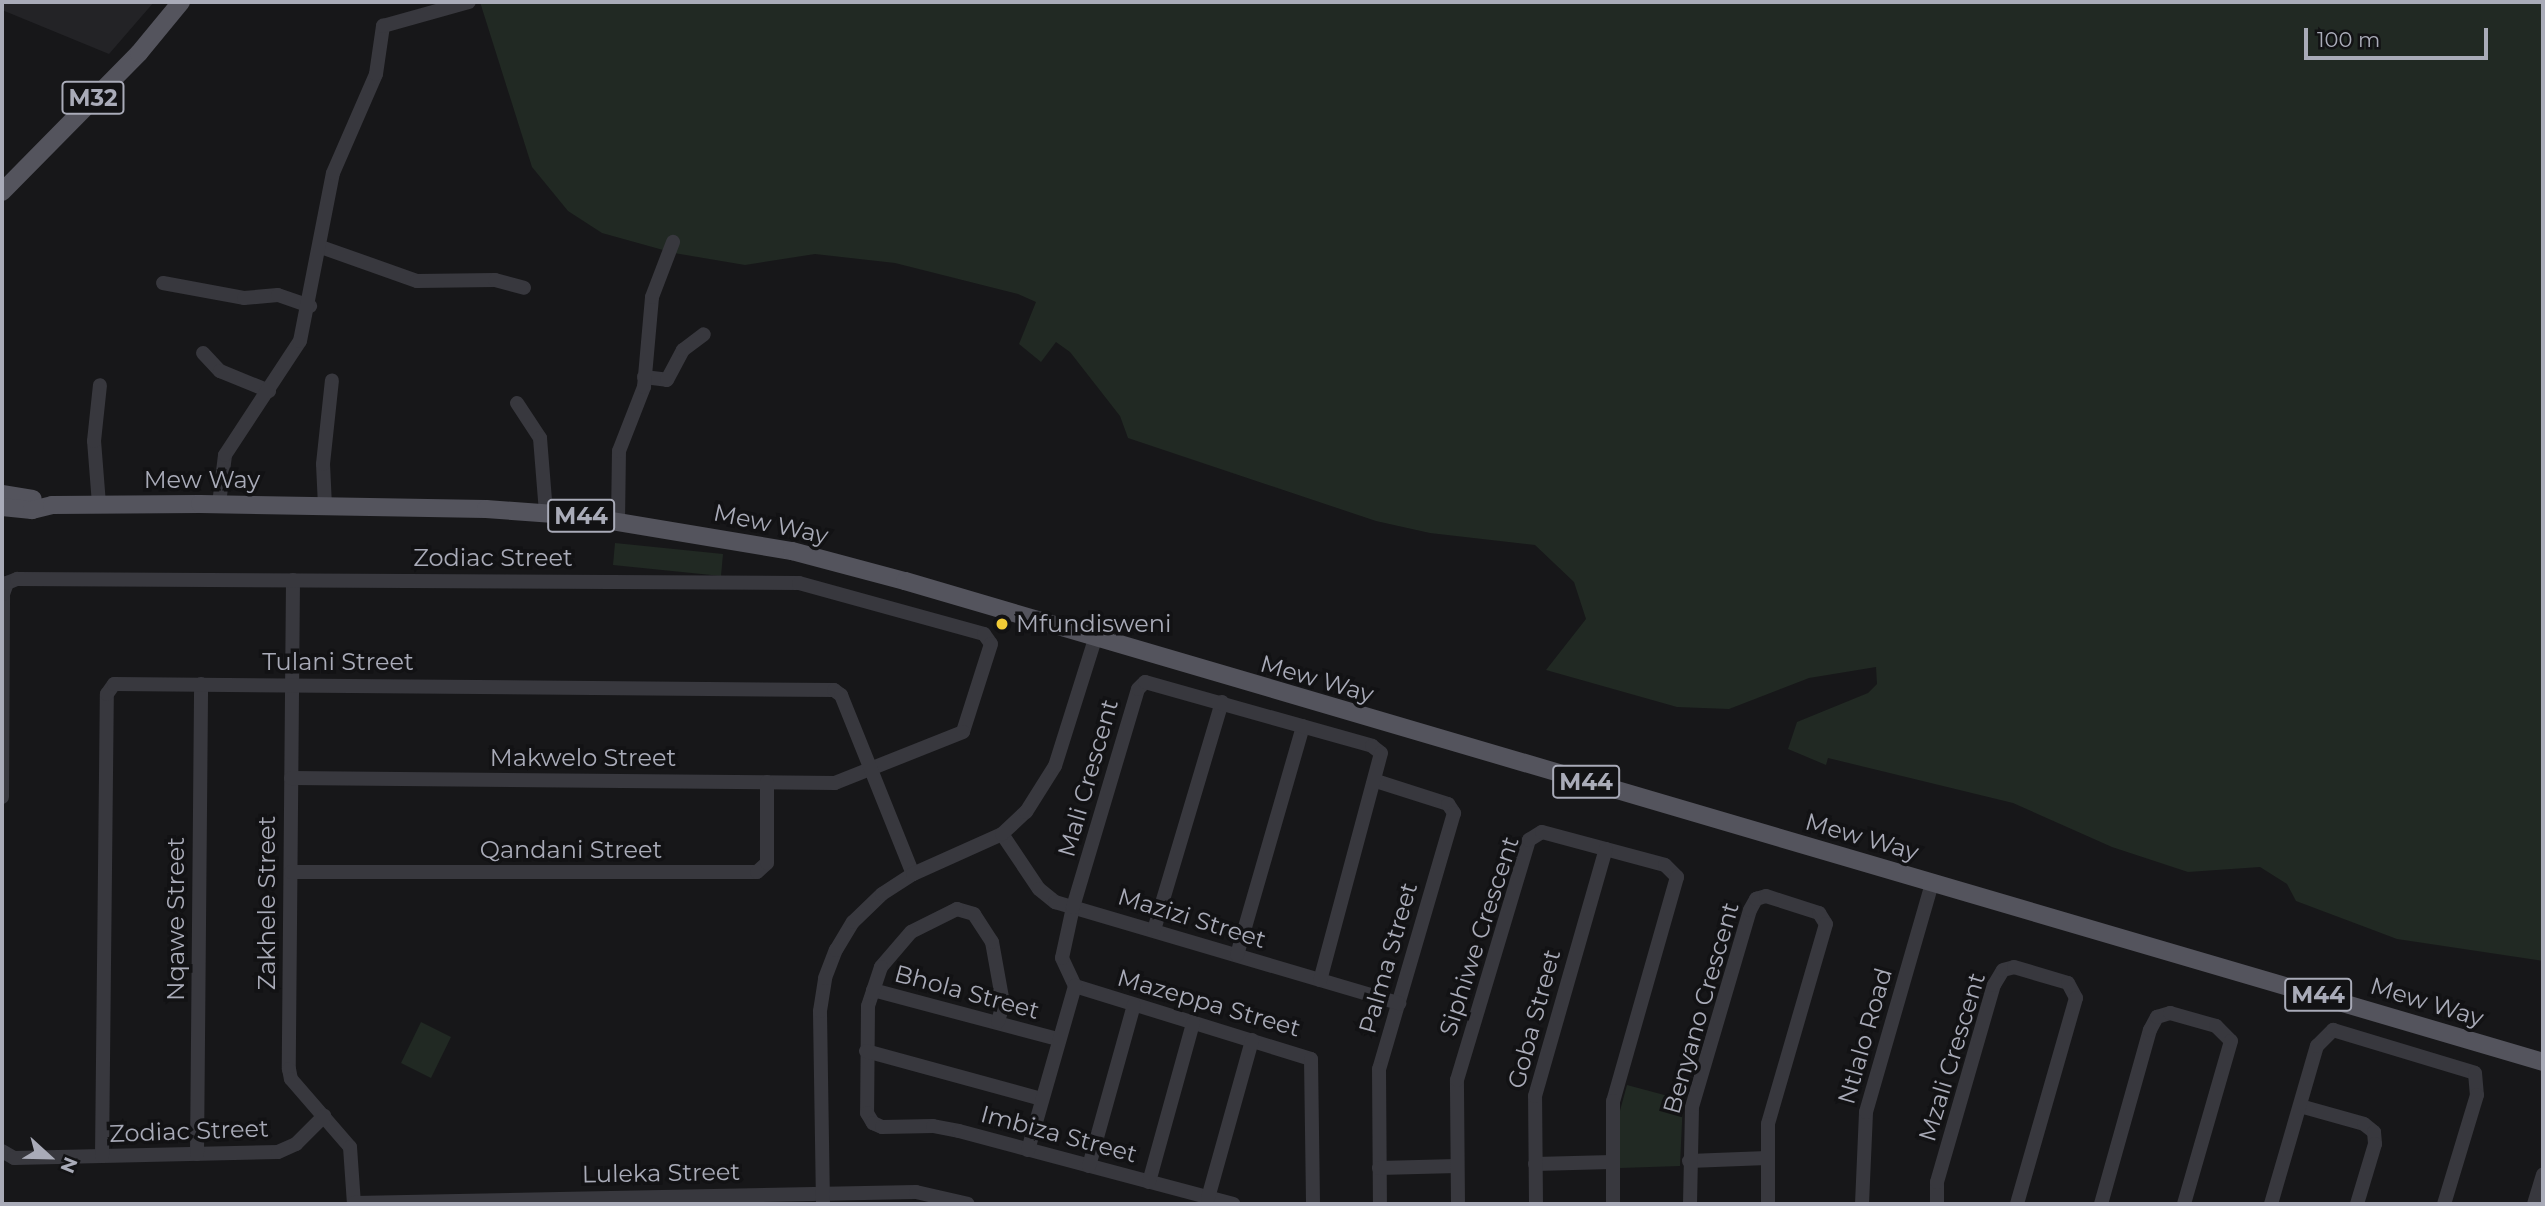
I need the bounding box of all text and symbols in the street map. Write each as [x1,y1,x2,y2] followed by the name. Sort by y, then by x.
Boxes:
[2307,14,2491,58] scale bar
[2317,27,2380,52] text: 100 m
[60,78,126,118] road number: M32
[144,466,260,494] street label: Mew Way
[546,496,616,536] road number: M44
[711,498,831,550] street label: Mew Way
[413,544,573,572] street label: Zodiac Street
[1016,610,1172,638] place label: Mfundisweni
[994,616,1010,632] marker: Mfundisweni
[262,648,414,676] street label: Tulani Street
[1257,649,1377,709] street label: Mew Way
[1052,696,1124,860] street label: Mali Crescent
[490,744,676,772] street label: Makwelo Street
[1551,762,1621,802] road number: M44
[1802,807,1922,867] street label: Mew Way
[253,816,281,990] street label: Zakhele Street
[1433,833,1525,1039] street label: Siphiwe Crescent
[480,836,662,864] street label: Qandani Street
[162,837,190,1001] street label: Nqawe Street
[1353,879,1423,1037] street label: Palma Street
[1114,882,1270,954] street label: Mazizi Street
[1657,899,1745,1117] street label: Benyano Crescent
[1502,946,1566,1092] street label: Goba Street
[891,959,1043,1025] street label: Bhola Street
[1114,963,1304,1043] street label: Mazeppa Street
[1832,965,1898,1107] street label: Ntlalo Road
[1913,969,1991,1145] street label: Mzali Crescent
[2367,971,2487,1033] street label: Mew Way
[2283,976,2353,1014] road number: M44
[978,1099,1140,1169] street label: Imbiza Street
[109,1114,269,1148] street label: Zodiac Street
[14,1122,84,1192] north arrow
[55,1154,82,1176] text: N
[582,1157,740,1189] street label: Luleka Street

